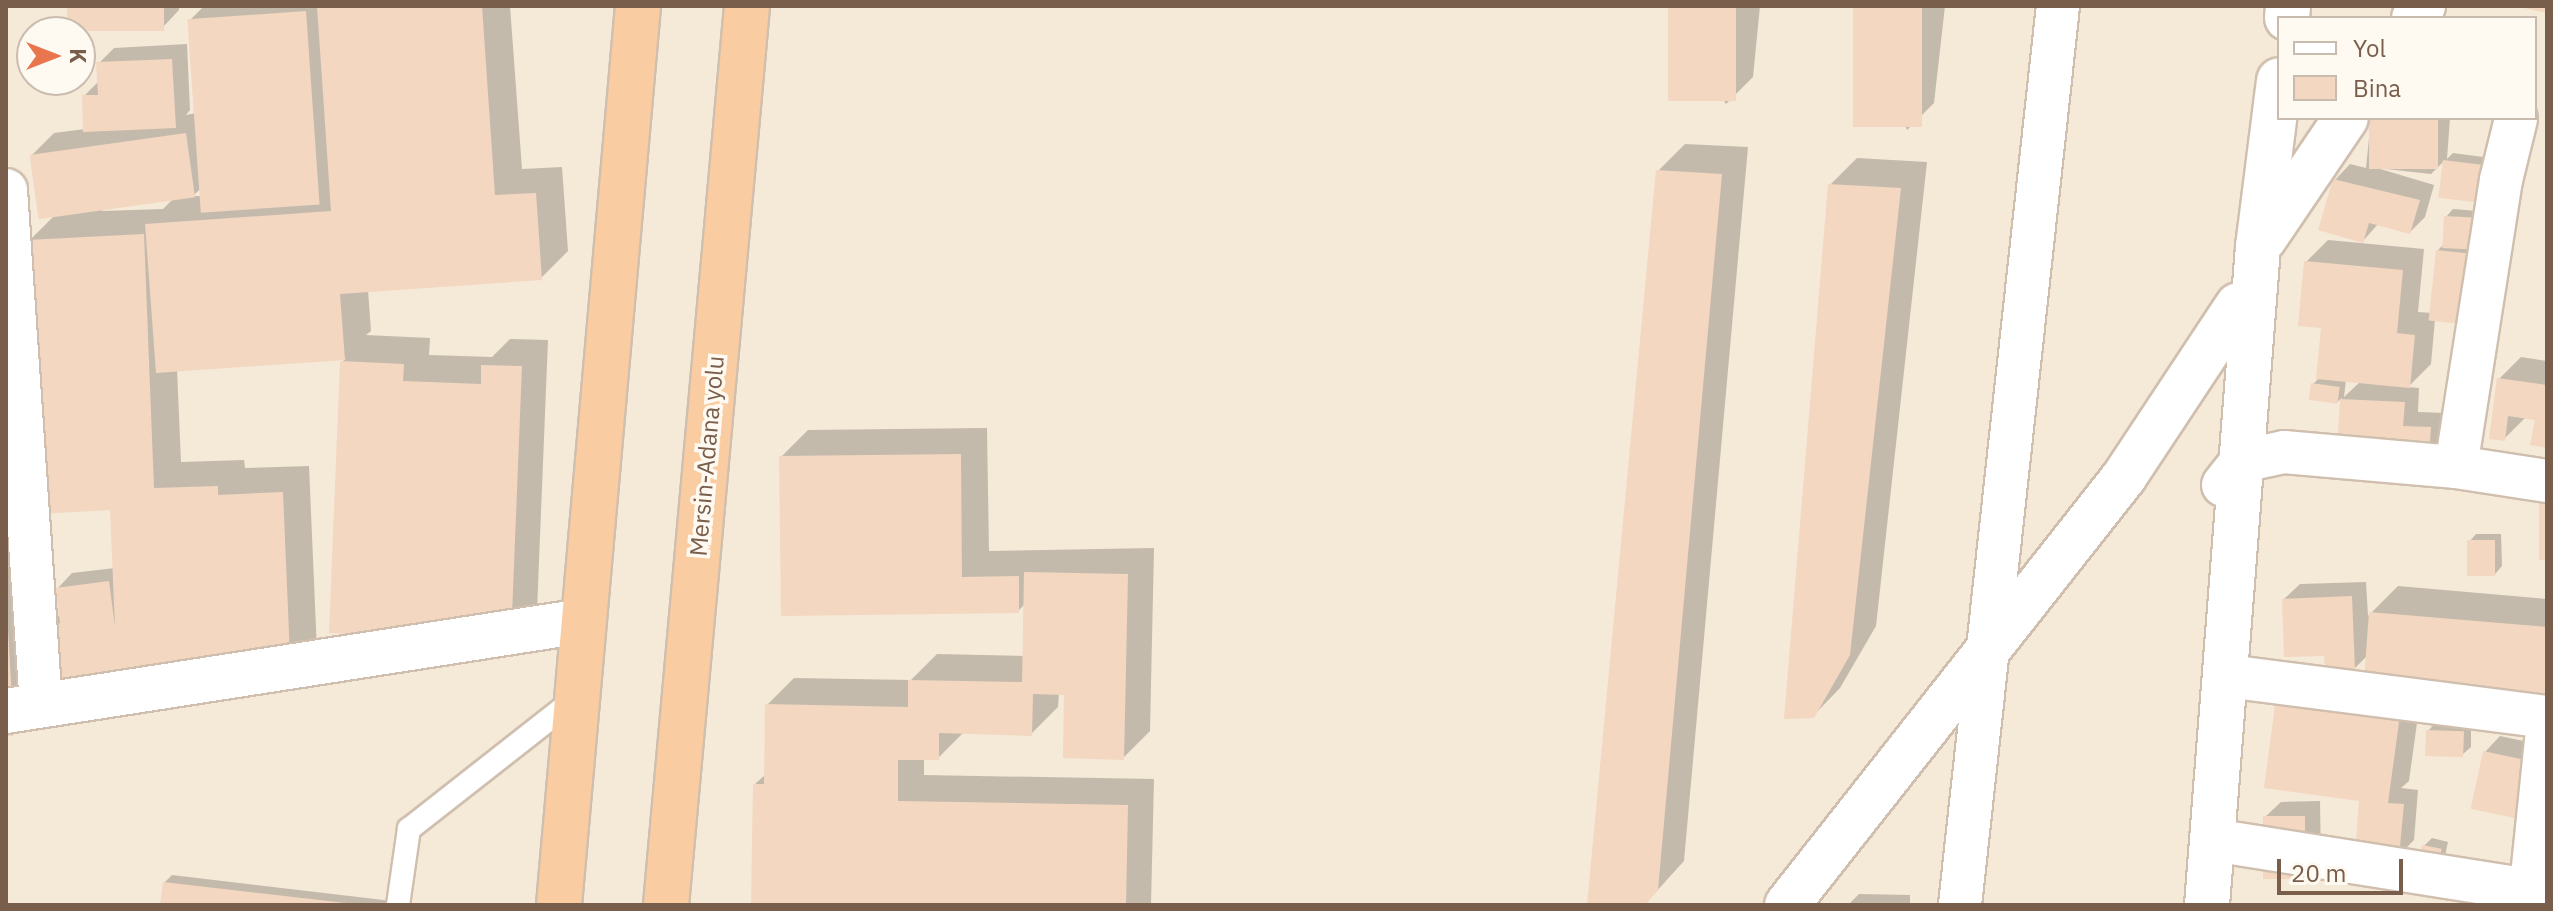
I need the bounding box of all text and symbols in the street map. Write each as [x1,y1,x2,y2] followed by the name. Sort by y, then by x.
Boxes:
[16,16,96,96] north arrow
[2277,16,2537,120] legend
[2353,32,2386,64] text: Yol
[64,48,93,64] text: K
[2353,72,2401,104] text: Bina
[684,354,730,558] street label: Mersin-Adana yolu
[2281,843,2407,893] scale bar
[2291,857,2346,889] text: 20 m

